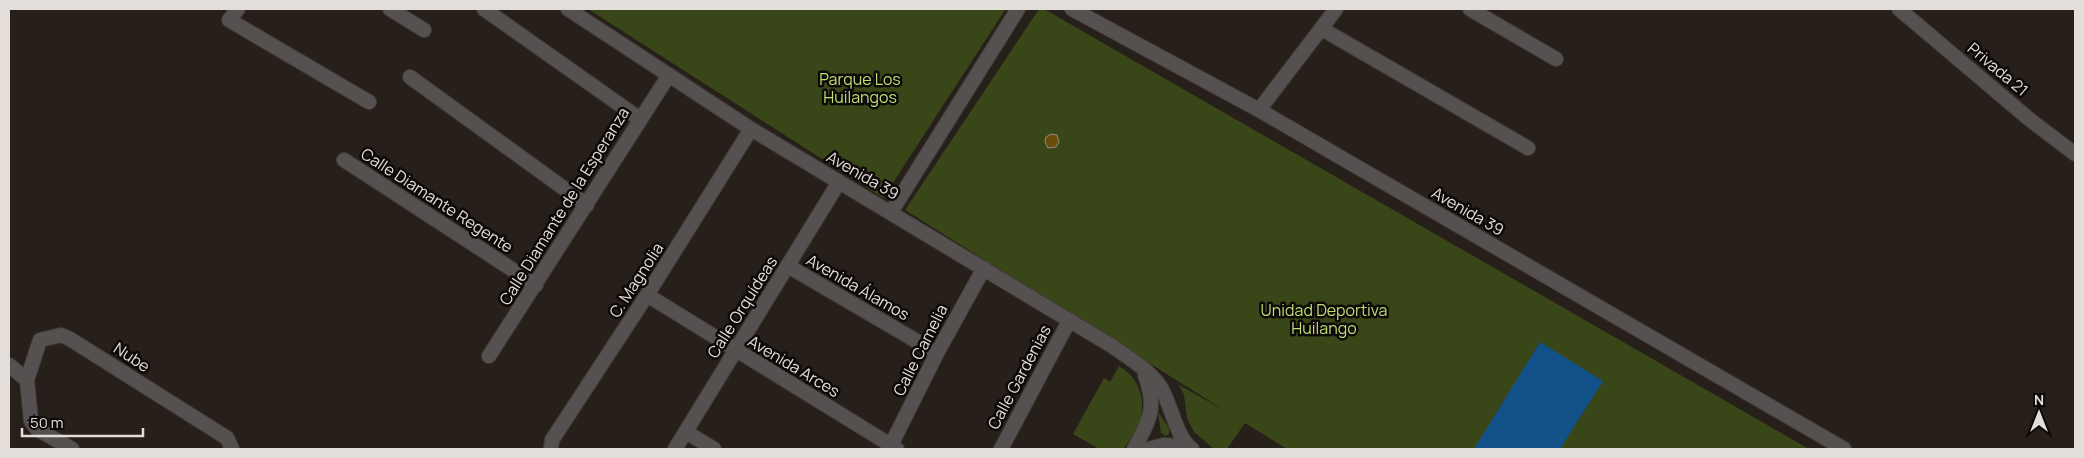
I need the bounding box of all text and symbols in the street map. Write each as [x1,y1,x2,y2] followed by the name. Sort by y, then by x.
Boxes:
[1963,37,2033,101] street label: Privada 21
[819,68,901,108] park label: Parque Los Huilangos
[494,103,634,309] street label: Calle Diamante de la Esperanza
[357,142,517,258] street label: Calle Diamante Regente
[823,145,903,205] street label: Avenida 39
[1428,181,1508,241] street label: Avenida 39
[604,238,668,322] street label: C. Magnolia
[803,249,913,325] street label: Avenida Álamos
[702,252,782,362] street label: Calle Orquídeas
[1261,299,1387,339] park label: Unidad Deportiva Huilango
[888,300,952,400] street label: Calle Camelia
[982,321,1056,433] street label: Calle Gardenias
[744,330,844,402] street label: Avenida Arces
[110,337,154,377] street label: Nube
[2014,388,2064,438] north arrow
[2034,390,2044,409] text: N
[22,406,144,438] scale bar
[30,412,64,433] text: 50 m

